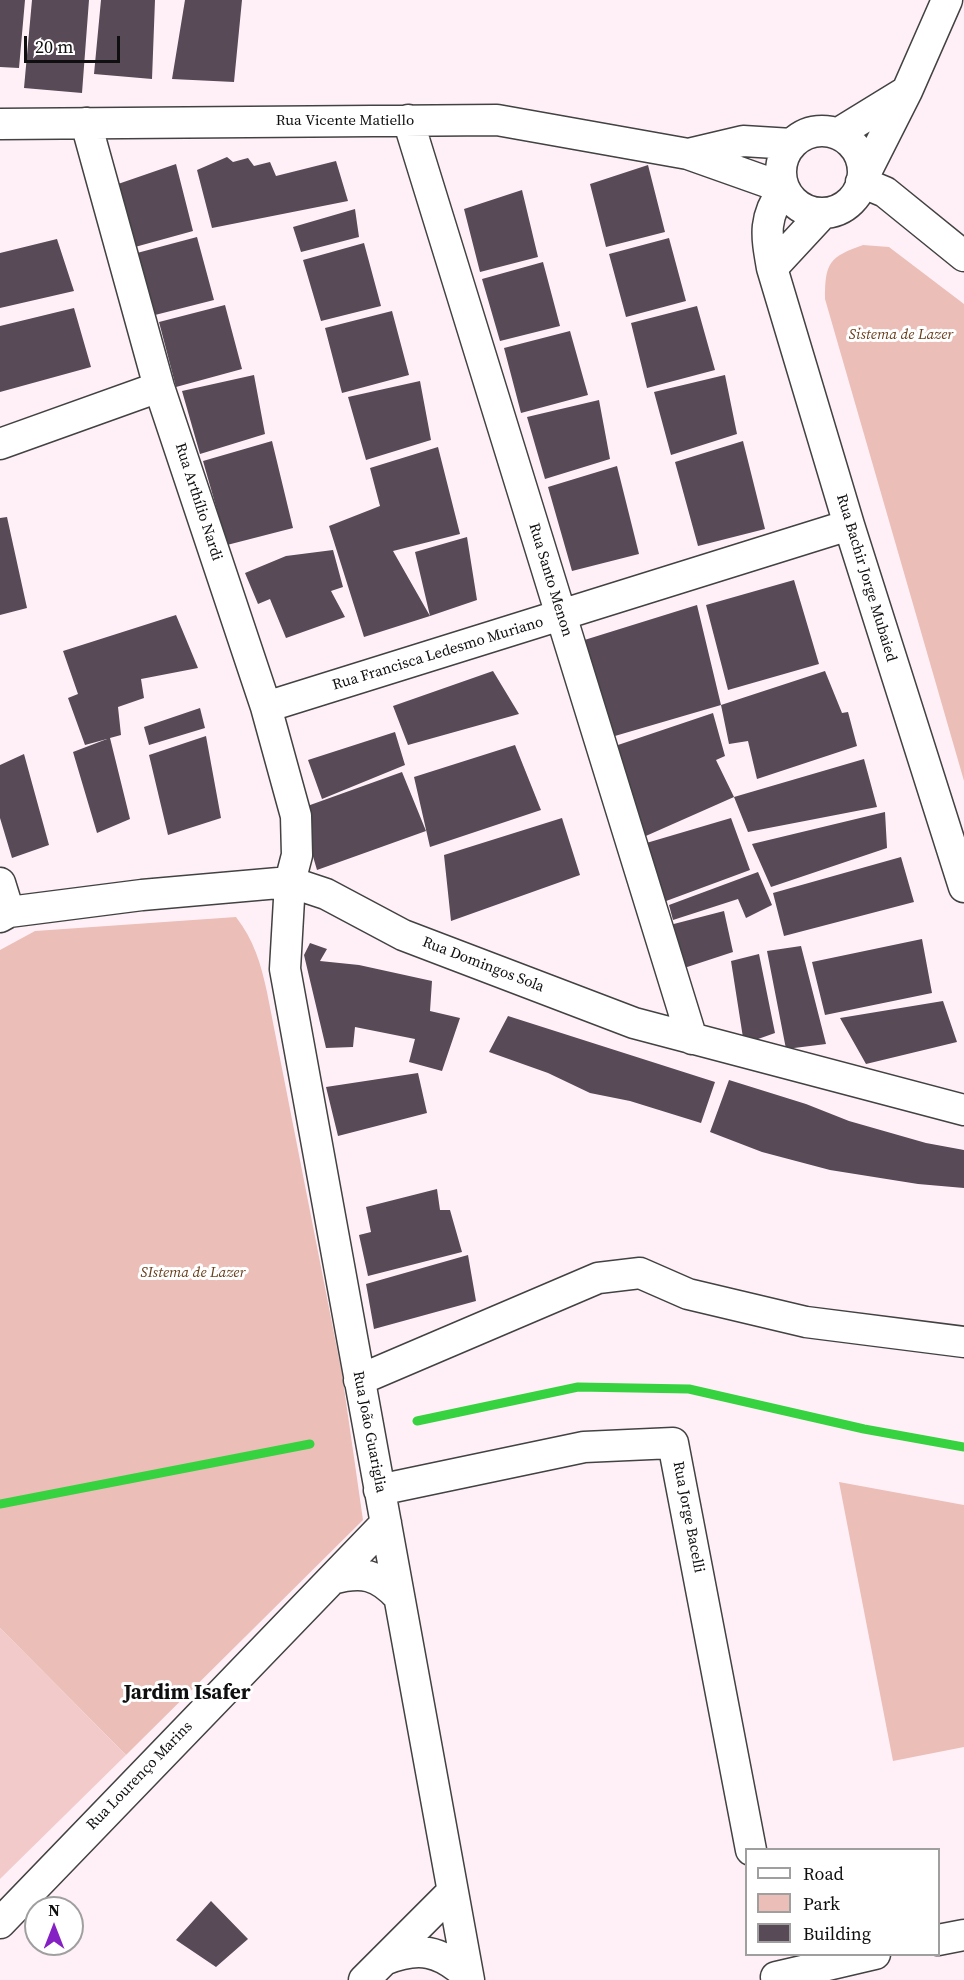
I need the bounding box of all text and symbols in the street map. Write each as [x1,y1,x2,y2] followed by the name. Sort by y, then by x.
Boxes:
[27,24,123,62] scale bar
[35,34,73,59] text: 20 m
[276,112,414,130] street label: Rua Vicente Matiello
[849,326,953,344] park label: Sistema de Lazer
[170,441,226,563] street label: Rua Arthílio Nardi
[832,492,900,664] street label: Rua Bachir Jorge Mubaied
[524,521,576,639] street label: Rua Santo Menon
[330,613,546,695] street label: Rua Francisca Ledesmo Muriano
[420,933,546,997] street label: Rua Domingos Sola
[141,1264,245,1282] park label: SIstema de Lazer
[348,1369,390,1495] street label: Rua João Guariglia
[668,1460,708,1574] street label: Rua Jorge Bacelli
[123,1681,251,1707] district label: Jardim Isafer
[83,1718,197,1834] street label: Rua Lourenço Marins
[745,1848,940,1956] legend
[803,1861,844,1886] text: Road
[803,1891,840,1916] text: Park
[24,1896,84,1956] north arrow
[48,1899,60,1921] text: N
[803,1921,871,1946] text: Building

